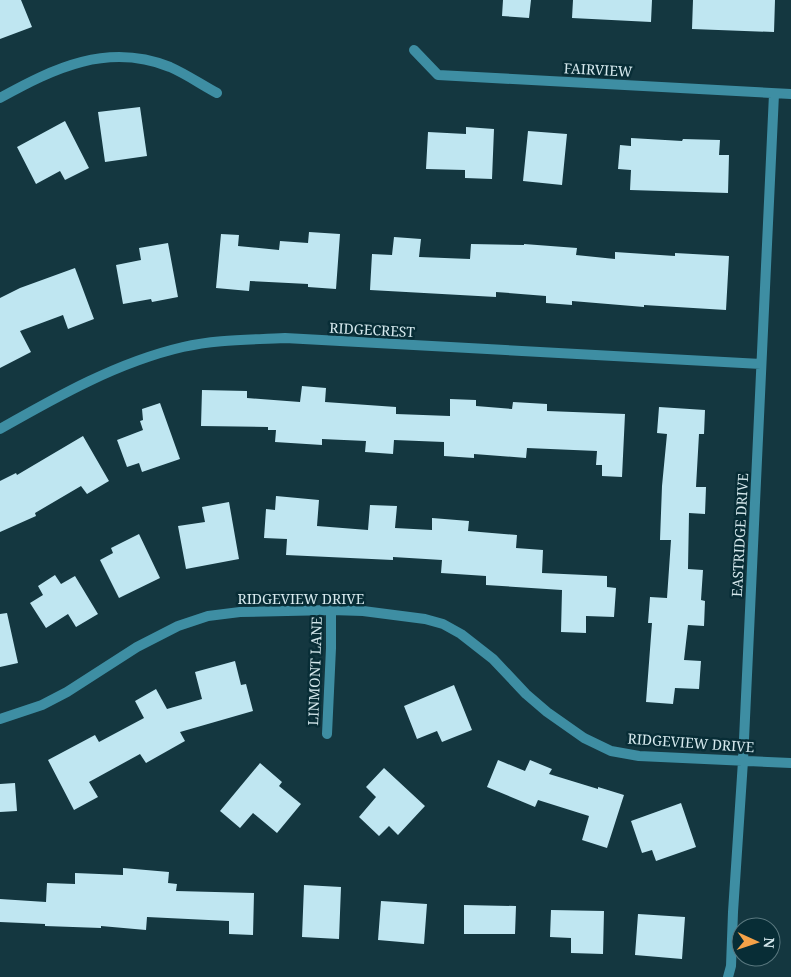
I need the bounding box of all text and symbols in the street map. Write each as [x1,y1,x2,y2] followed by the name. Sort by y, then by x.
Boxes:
[563,58,633,81] street label: FAIRVIEW
[329,318,416,341] street label: RIDGECREST
[727,472,752,597] street label: EASTRIDGE DRIVE
[238,589,365,608] street label: RIDGEVIEW DRIVE
[303,616,326,726] street label: LINMONT LANE
[627,729,755,756] street label: RIDGEVIEW DRIVE
[731,917,781,967] north arrow
[760,937,779,949] text: N

